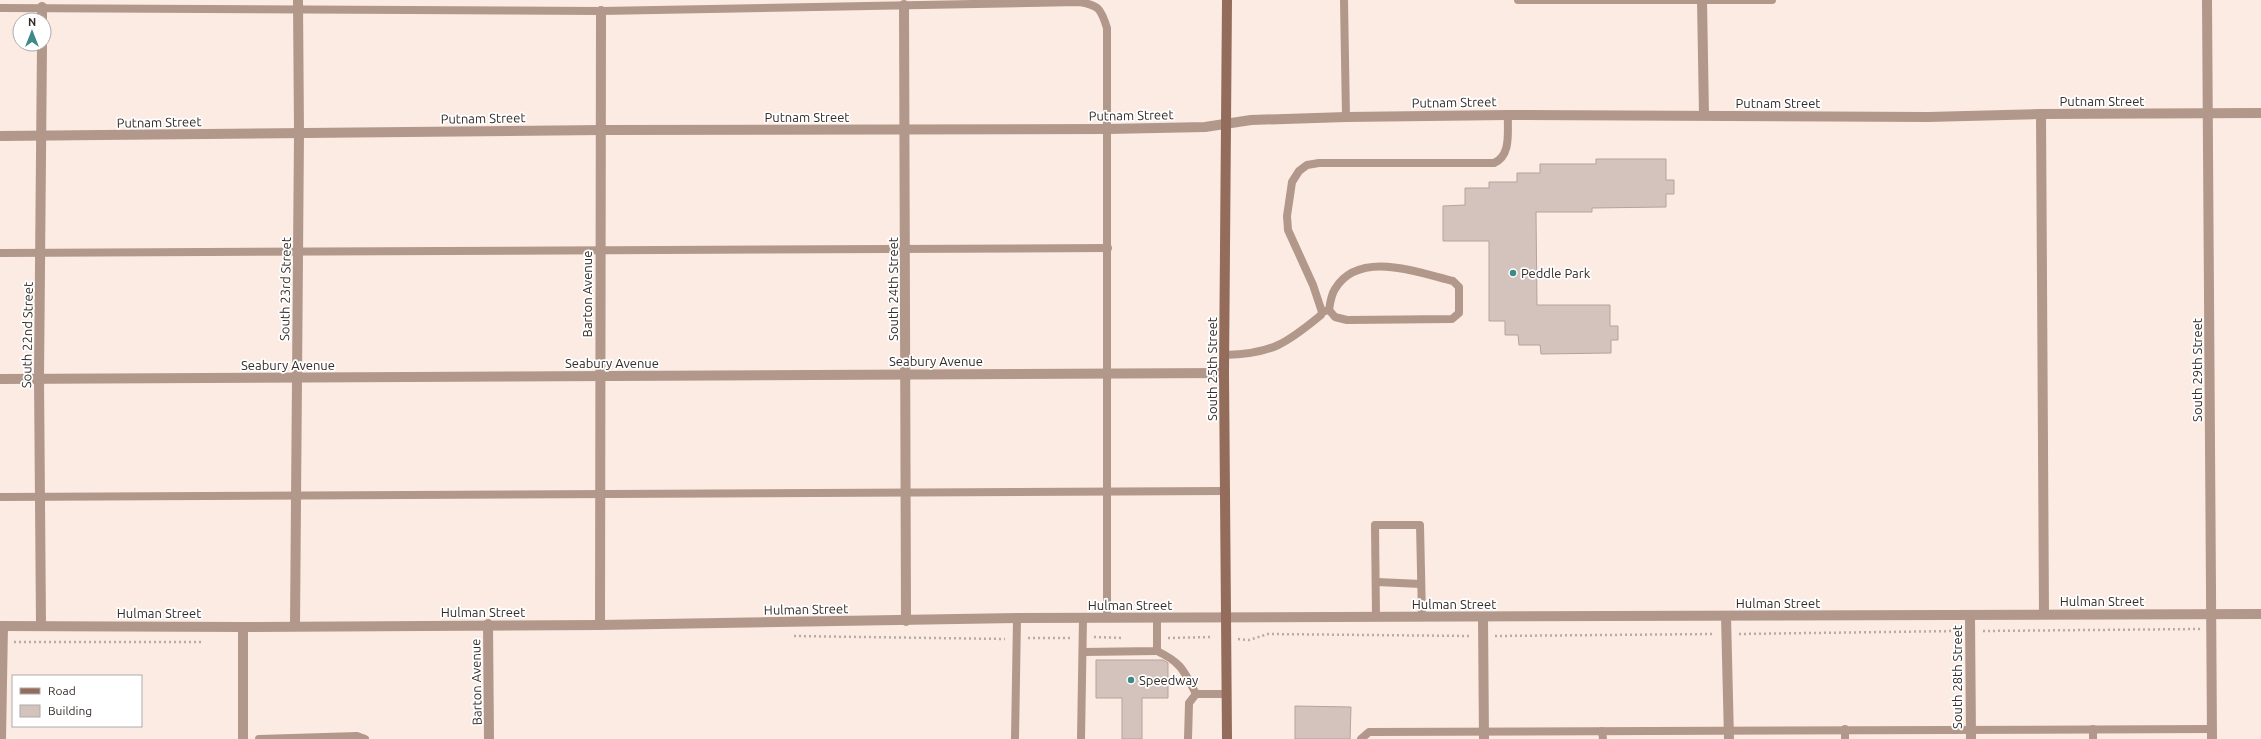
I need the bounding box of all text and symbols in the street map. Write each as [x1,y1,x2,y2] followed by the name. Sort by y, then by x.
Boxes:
[12,12,52,52] north arrow
[28,16,36,28] text: N
[1411,94,1497,110] street label: Putnam Street
[2060,94,2144,108] street label: Putnam Street
[1736,96,1820,110] street label: Putnam Street
[1088,107,1174,123] street label: Putnam Street
[440,110,526,126] street label: Putnam Street
[765,110,849,124] street label: Putnam Street
[116,114,202,130] street label: Putnam Street
[277,237,293,341] street label: South 23rd Street
[886,237,900,341] street label: South 24th Street
[580,251,594,337] street label: Barton Avenue
[1521,266,1591,280] place label: Peddle Park
[1508,268,1518,278] marker: Peddle Park
[19,282,35,388] street label: South 22nd Street
[1205,317,1219,421] street label: South 25th Street
[2190,318,2204,422] street label: South 29th Street
[889,354,983,368] street label: Seabury Avenue
[565,356,659,370] street label: Seabury Avenue
[241,358,335,372] street label: Seabury Avenue
[2060,594,2144,608] street label: Hulman Street
[1736,596,1820,610] street label: Hulman Street
[1412,597,1496,611] street label: Hulman Street
[1088,598,1172,612] street label: Hulman Street
[764,601,848,617] street label: Hulman Street
[441,605,525,619] street label: Hulman Street
[117,606,201,620] street label: Hulman Street
[1950,625,1964,729] street label: South 28th Street
[468,639,484,725] street label: Barton Avenue
[1139,673,1198,687] place label: Speedway
[12,675,142,727] legend
[1126,675,1136,685] marker: Speedway
[48,684,76,697] text: Road
[48,704,92,717] text: Building

